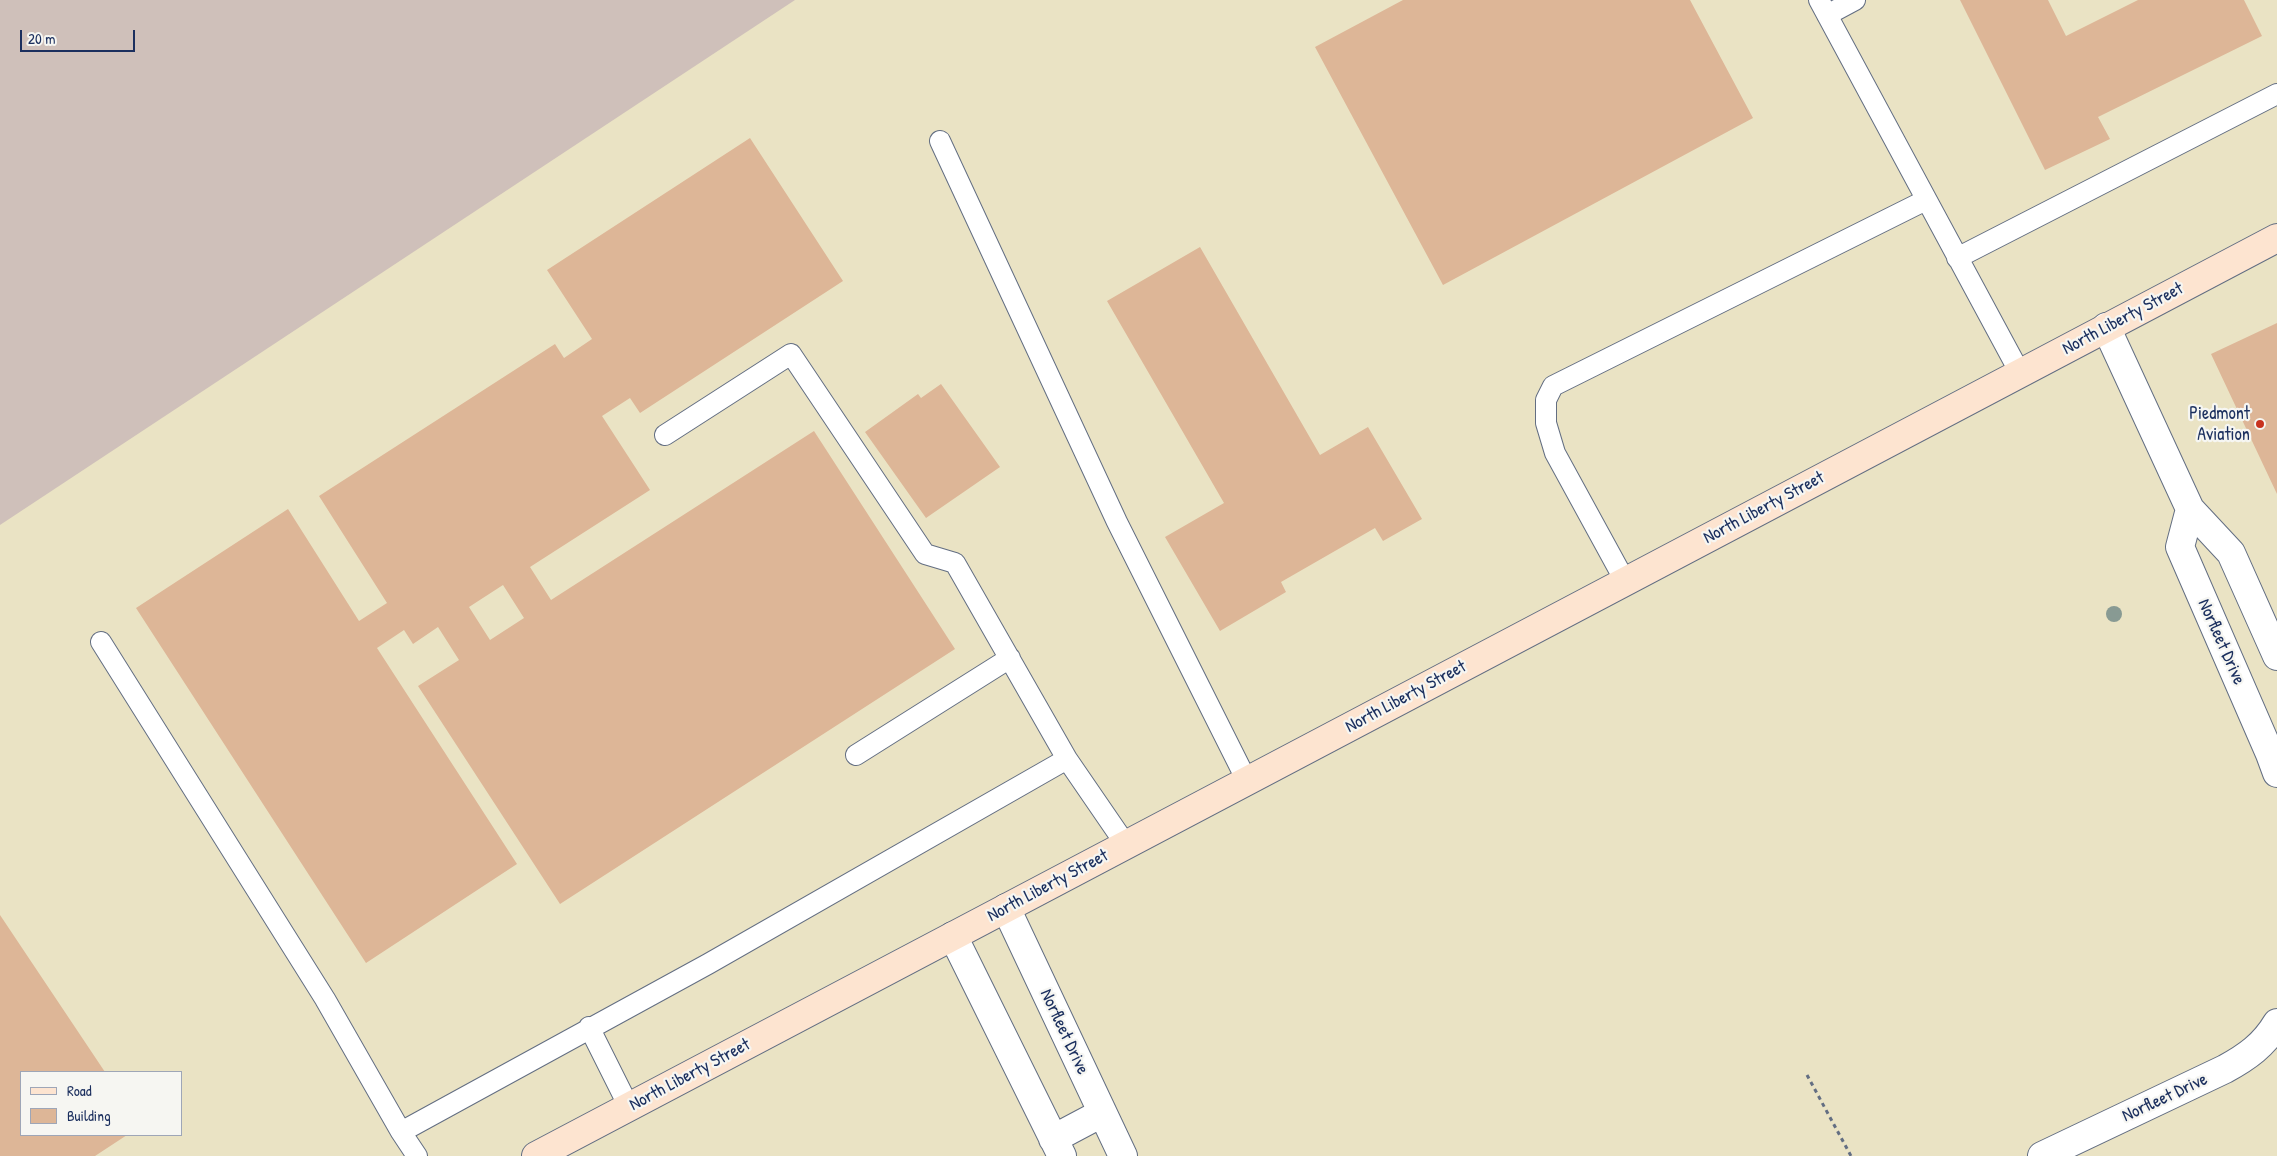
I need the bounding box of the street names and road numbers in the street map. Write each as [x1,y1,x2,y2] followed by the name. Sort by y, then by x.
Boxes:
[2059,278,2187,360] street label: North Liberty Street
[1700,467,1828,549] street label: North Liberty Street
[2193,596,2249,688] street label: Norfleet Drive
[1342,656,1470,738] street label: North Liberty Street
[984,845,1112,927] street label: North Liberty Street
[1035,986,1093,1078] street label: Norfleet Drive
[626,1034,754,1116] street label: North Liberty Street
[2119,1069,2211,1127] street label: Norfleet Drive

